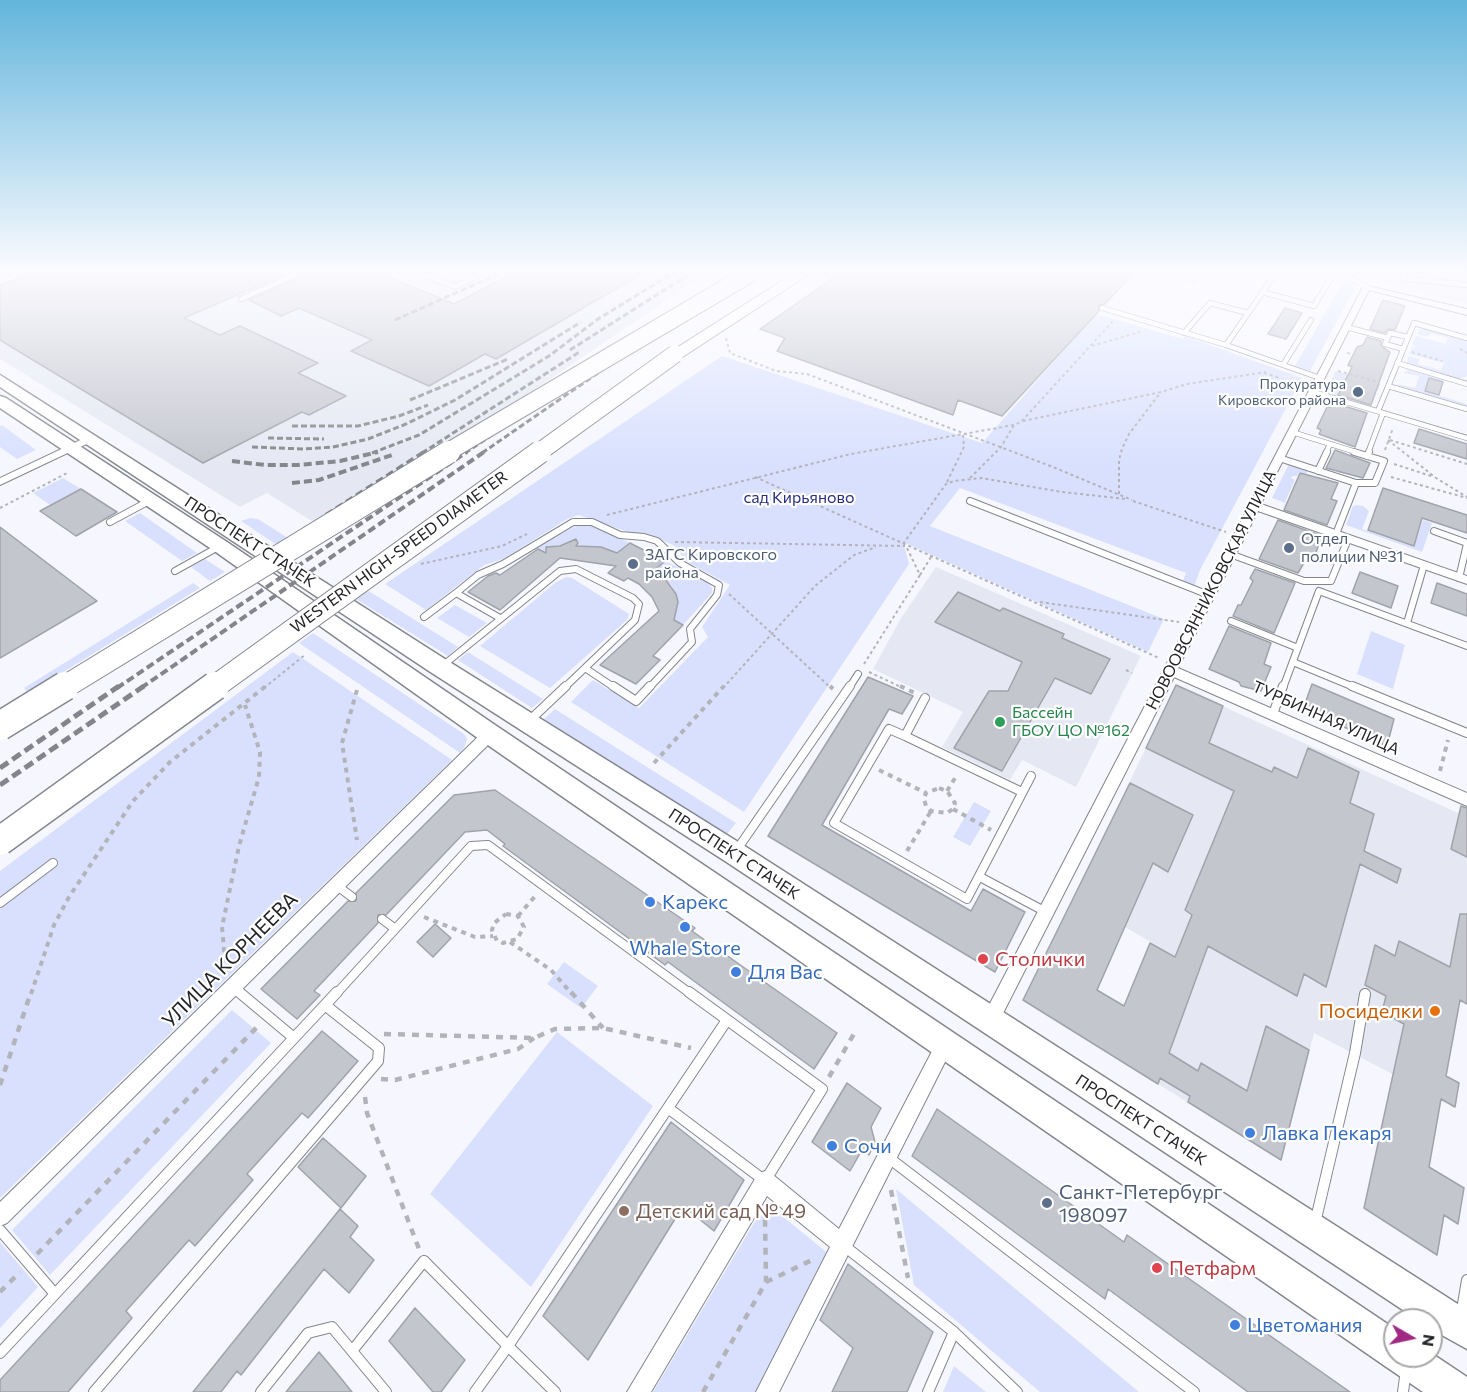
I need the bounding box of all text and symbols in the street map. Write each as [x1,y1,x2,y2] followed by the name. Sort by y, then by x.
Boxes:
[1218,376,1346,408] place label: Прокуратура Кировского района
[1351,385,1365,399] marker: Прокуратура Кировского района
[287,467,511,637] street label: WESTERN HIGH-SPEED DIAMETER
[1142,467,1280,713] street label: НОВООВСЯННИКОВСКАЯ УЛИЦА
[743,488,855,508] park label: сад Кирьяново
[181,492,319,592] street label: ПРОСПЕКТ СТАЧЕК
[1301,529,1403,567] place label: Отдел полиции №31
[1282,541,1296,555] marker: Отдел полиции №31
[645,545,777,583] place label: ЗАГС Кировского района
[626,557,640,571] marker: ЗАГС Кировского района
[1250,677,1402,759] street label: ТУРБИННАЯ УЛИЦА
[1012,703,1130,741] place label: Бассейн ГБОУ ЦО №162
[993,715,1007,729] marker: Бассейн ГБОУ ЦО №162
[665,804,803,904] street label: ПРОСПЕКТ СТАЧЕК
[157,887,303,1033] street label: УЛИЦА КОРНЕЕВА
[662,890,728,914] place label: Карекс
[643,895,657,909] marker: Карекс
[678,920,692,934] marker: Whale Store
[629,936,741,960] place label: Whale Store
[995,947,1085,971] place label: Столички
[976,952,990,966] marker: Столички
[748,960,823,984] place label: Для Вас
[729,965,743,979] marker: Для Вас
[1319,999,1423,1023] place label: Посиделки
[1428,1004,1442,1018] marker: Посиделки
[1072,1070,1210,1170] street label: ПРОСПЕКТ СТАЧЕК
[1262,1121,1392,1145] place label: Лавка Пекаря
[1243,1126,1257,1140] marker: Лавка Пекаря
[844,1134,892,1158] place label: Сочи
[825,1139,839,1153] marker: Сочи
[1059,1180,1223,1227] place label: Санкт-Петербург 198097
[1040,1196,1054,1210] marker: Санкт-Петербург 198097
[636,1199,806,1223] place label: Детский сад № 49
[617,1204,631,1218] marker: Детский сад № 49
[1169,1256,1256,1280] place label: Петфарм
[1150,1261,1164,1275] marker: Петфарм
[1383,1308,1443,1368] north arrow
[1247,1313,1363,1337] place label: Цветомания
[1228,1318,1242,1332] marker: Цветомания
[1419,1333,1440,1348] text: N

